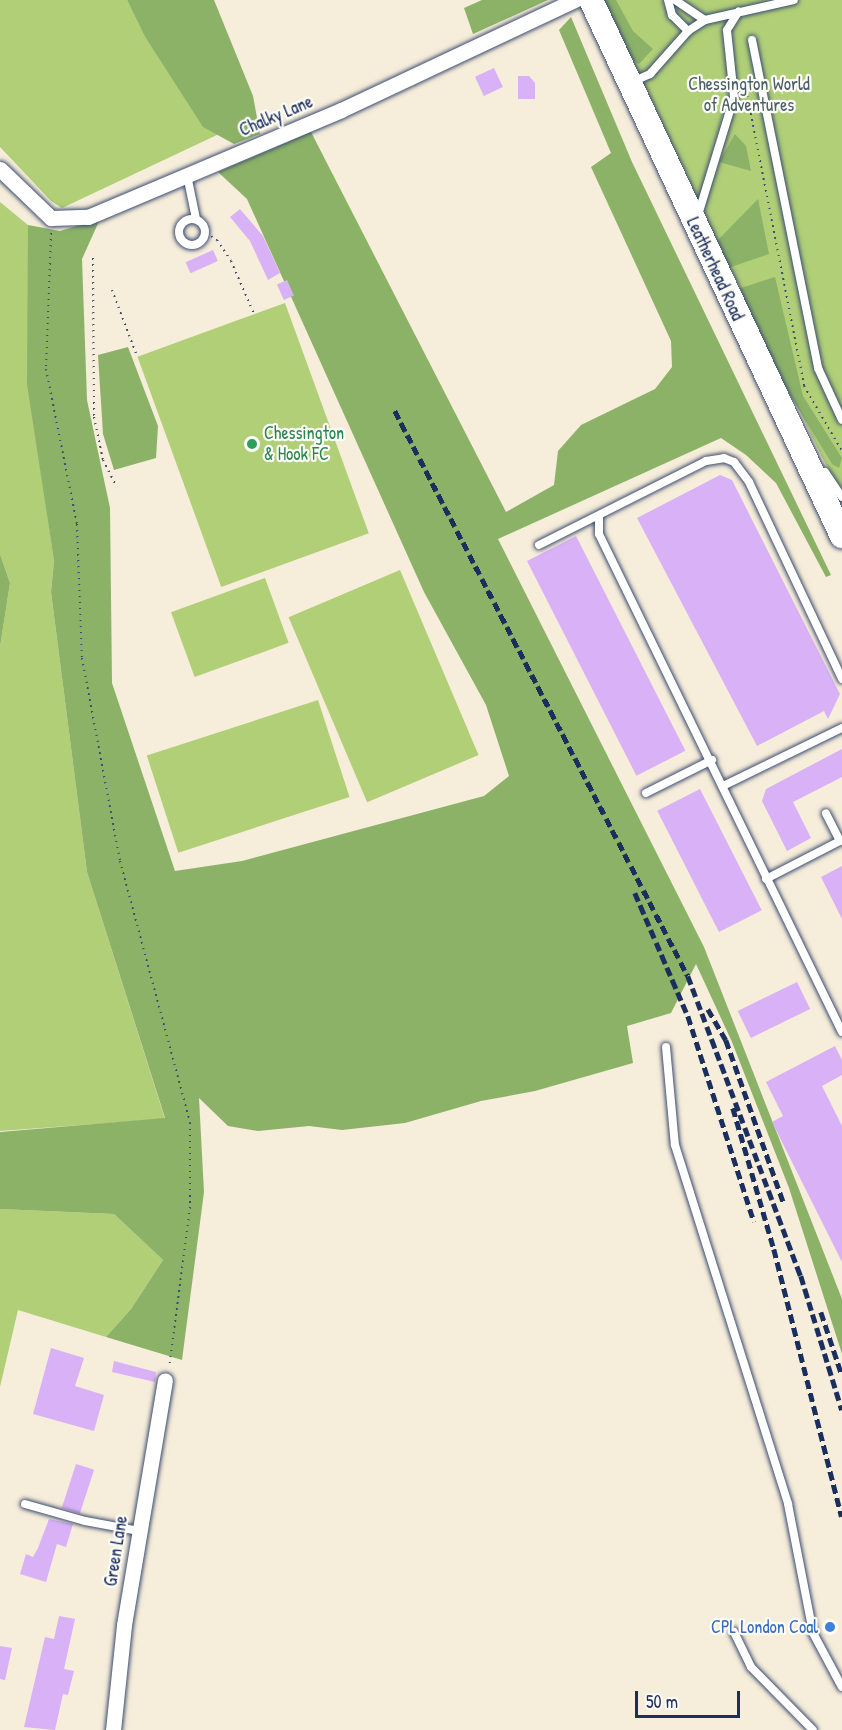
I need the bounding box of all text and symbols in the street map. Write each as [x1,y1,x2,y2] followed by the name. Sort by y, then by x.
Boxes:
[688,74,810,116] park label: Chessington World of Adventures
[236,91,316,141] street label: Chalky Lane
[682,214,748,324] street label: Leatherhead Road
[264,423,344,466] place label: Chessington & Hook FC
[245,437,259,451] marker: Chessington & Hook FC
[100,1514,132,1588] street label: Green Lane
[711,1616,818,1638] place label: CPL London Coal
[823,1620,837,1634] marker: CPL London Coal
[638,1679,743,1717] scale bar
[646,1689,678,1714] text: 50 m

